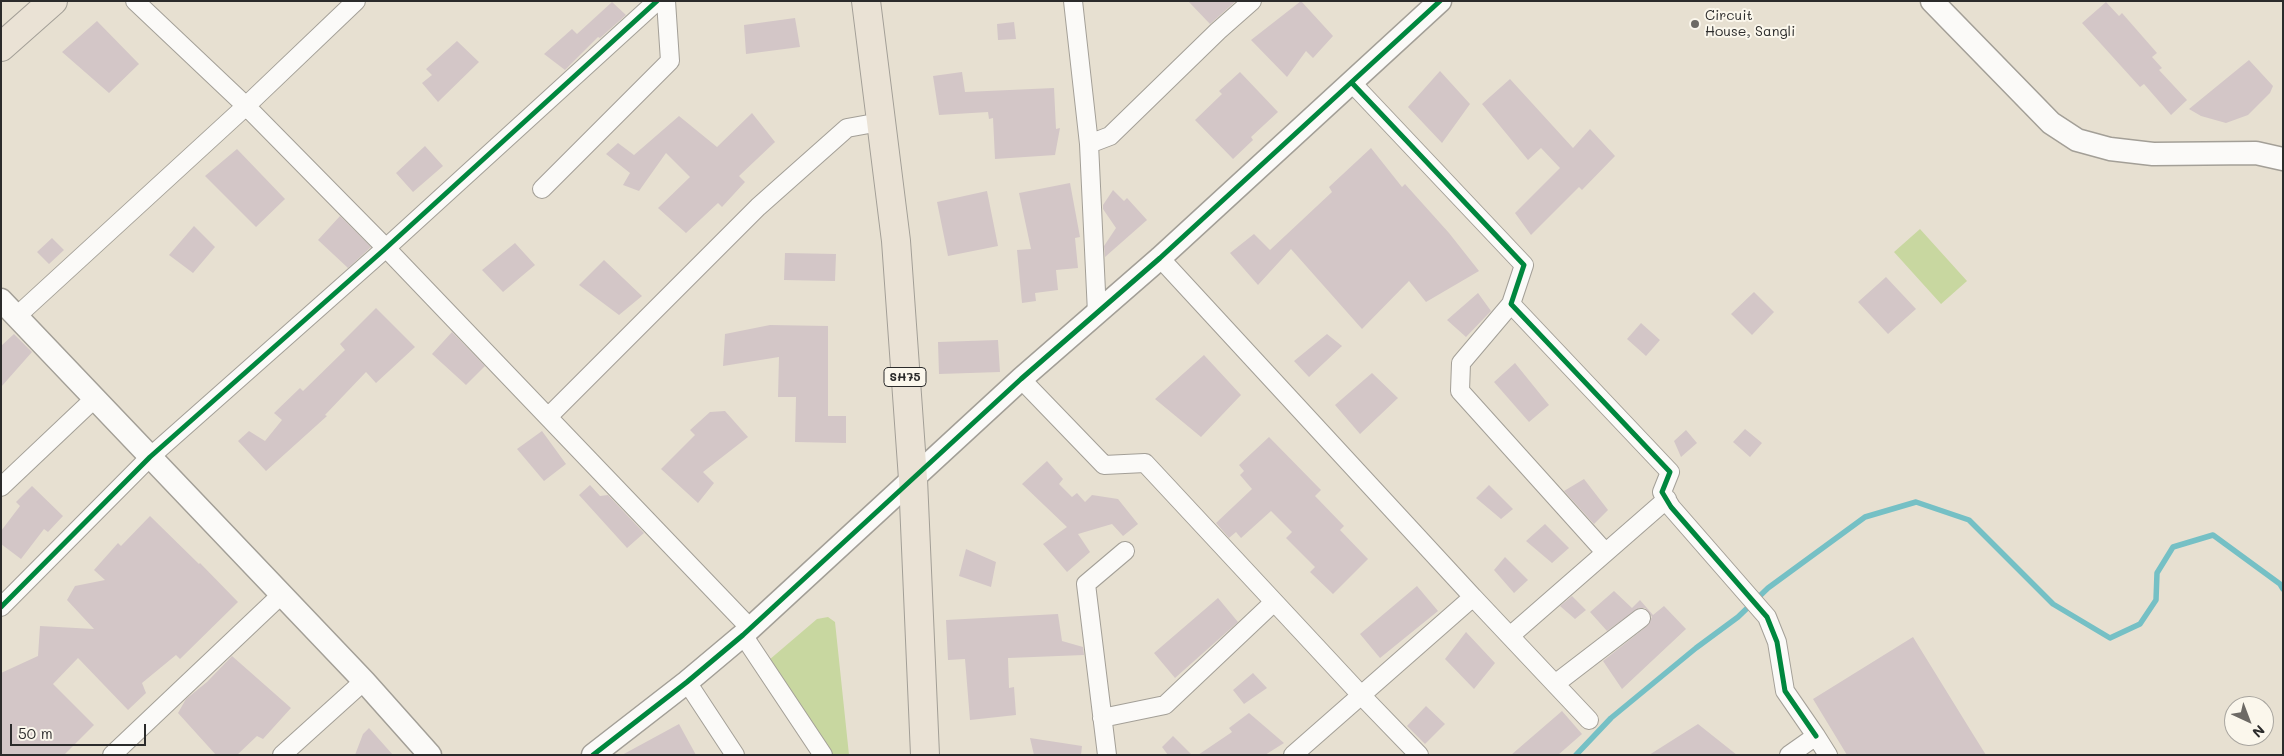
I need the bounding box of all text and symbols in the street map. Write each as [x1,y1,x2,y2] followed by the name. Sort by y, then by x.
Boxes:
[1705,8,1795,40] place label: Circuit House, Sangli
[1689,18,1701,30] marker: Circuit House, Sangli
[884,368,926,387] road number: SH75
[2224,696,2274,746] north arrow
[12,714,149,746] scale bar
[2249,721,2269,742] text: N
[18,723,53,743] text: 50 m

